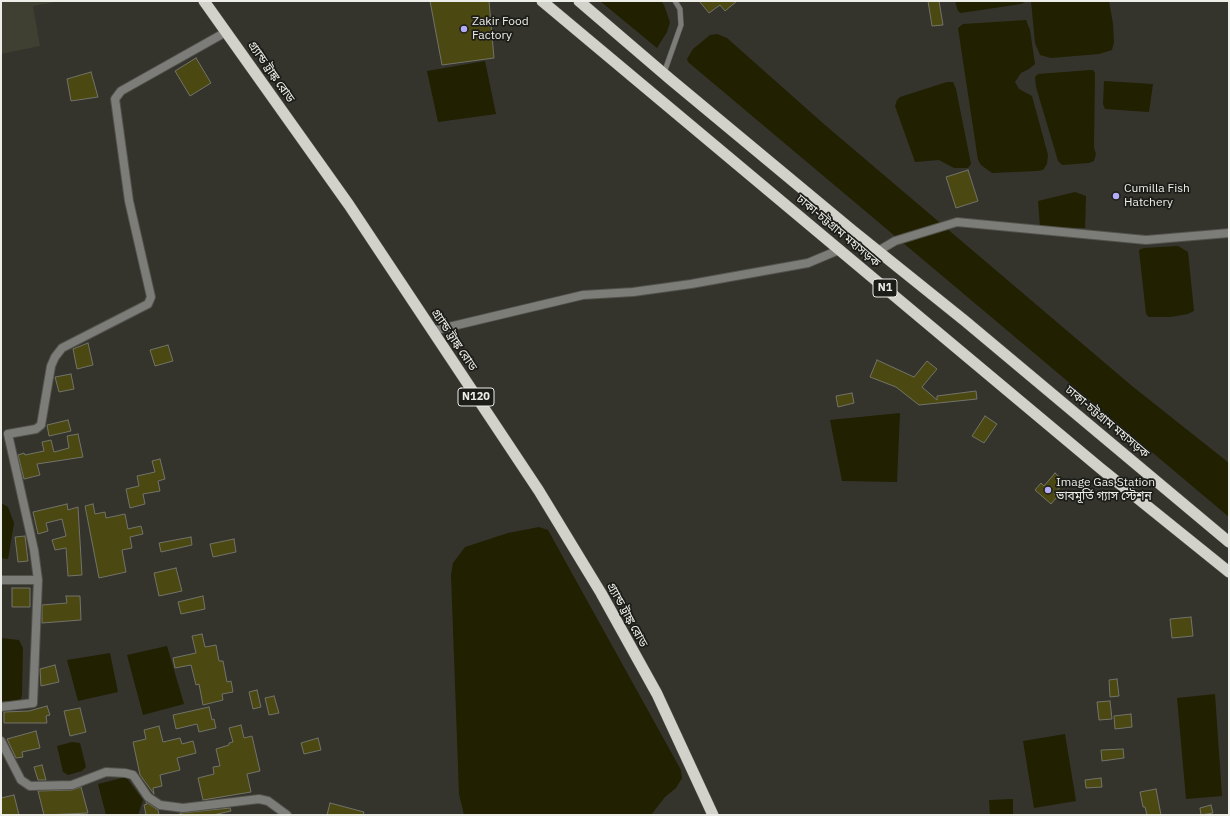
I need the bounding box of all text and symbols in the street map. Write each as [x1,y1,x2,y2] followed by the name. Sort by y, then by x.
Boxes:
[472,15,529,43] place label: Zakir Food Factory
[459,24,469,34] marker: Zakir Food Factory
[245,39,297,105] street label: গ্র্যান্ড ট্রাঙ্ক রোড
[1124,182,1190,210] place label: Cumilla Fish Hatchery
[1111,191,1121,201] marker: Cumilla Fish Hatchery
[793,192,883,270] street label: ঢাকা-চট্টগ্রাম মহাসড়ক
[873,279,897,297] road number: N1
[428,306,480,374] street label: গ্র্যান্ড ট্রাঙ্ক রোড
[1062,383,1152,461] street label: ঢাকা-চট্টগ্রাম মহাসড়ক
[458,388,494,406] road number: N120
[1056,476,1155,504] place label: Image Gas Station ভাবমূর্তি গ্যাস স্টেশন
[1043,485,1053,495] marker: Image Gas Station ভাবমূর্তি গ্যাস স্টেশন
[603,580,651,650] street label: গ্র্যান্ড ট্রাঙ্ক রোড

